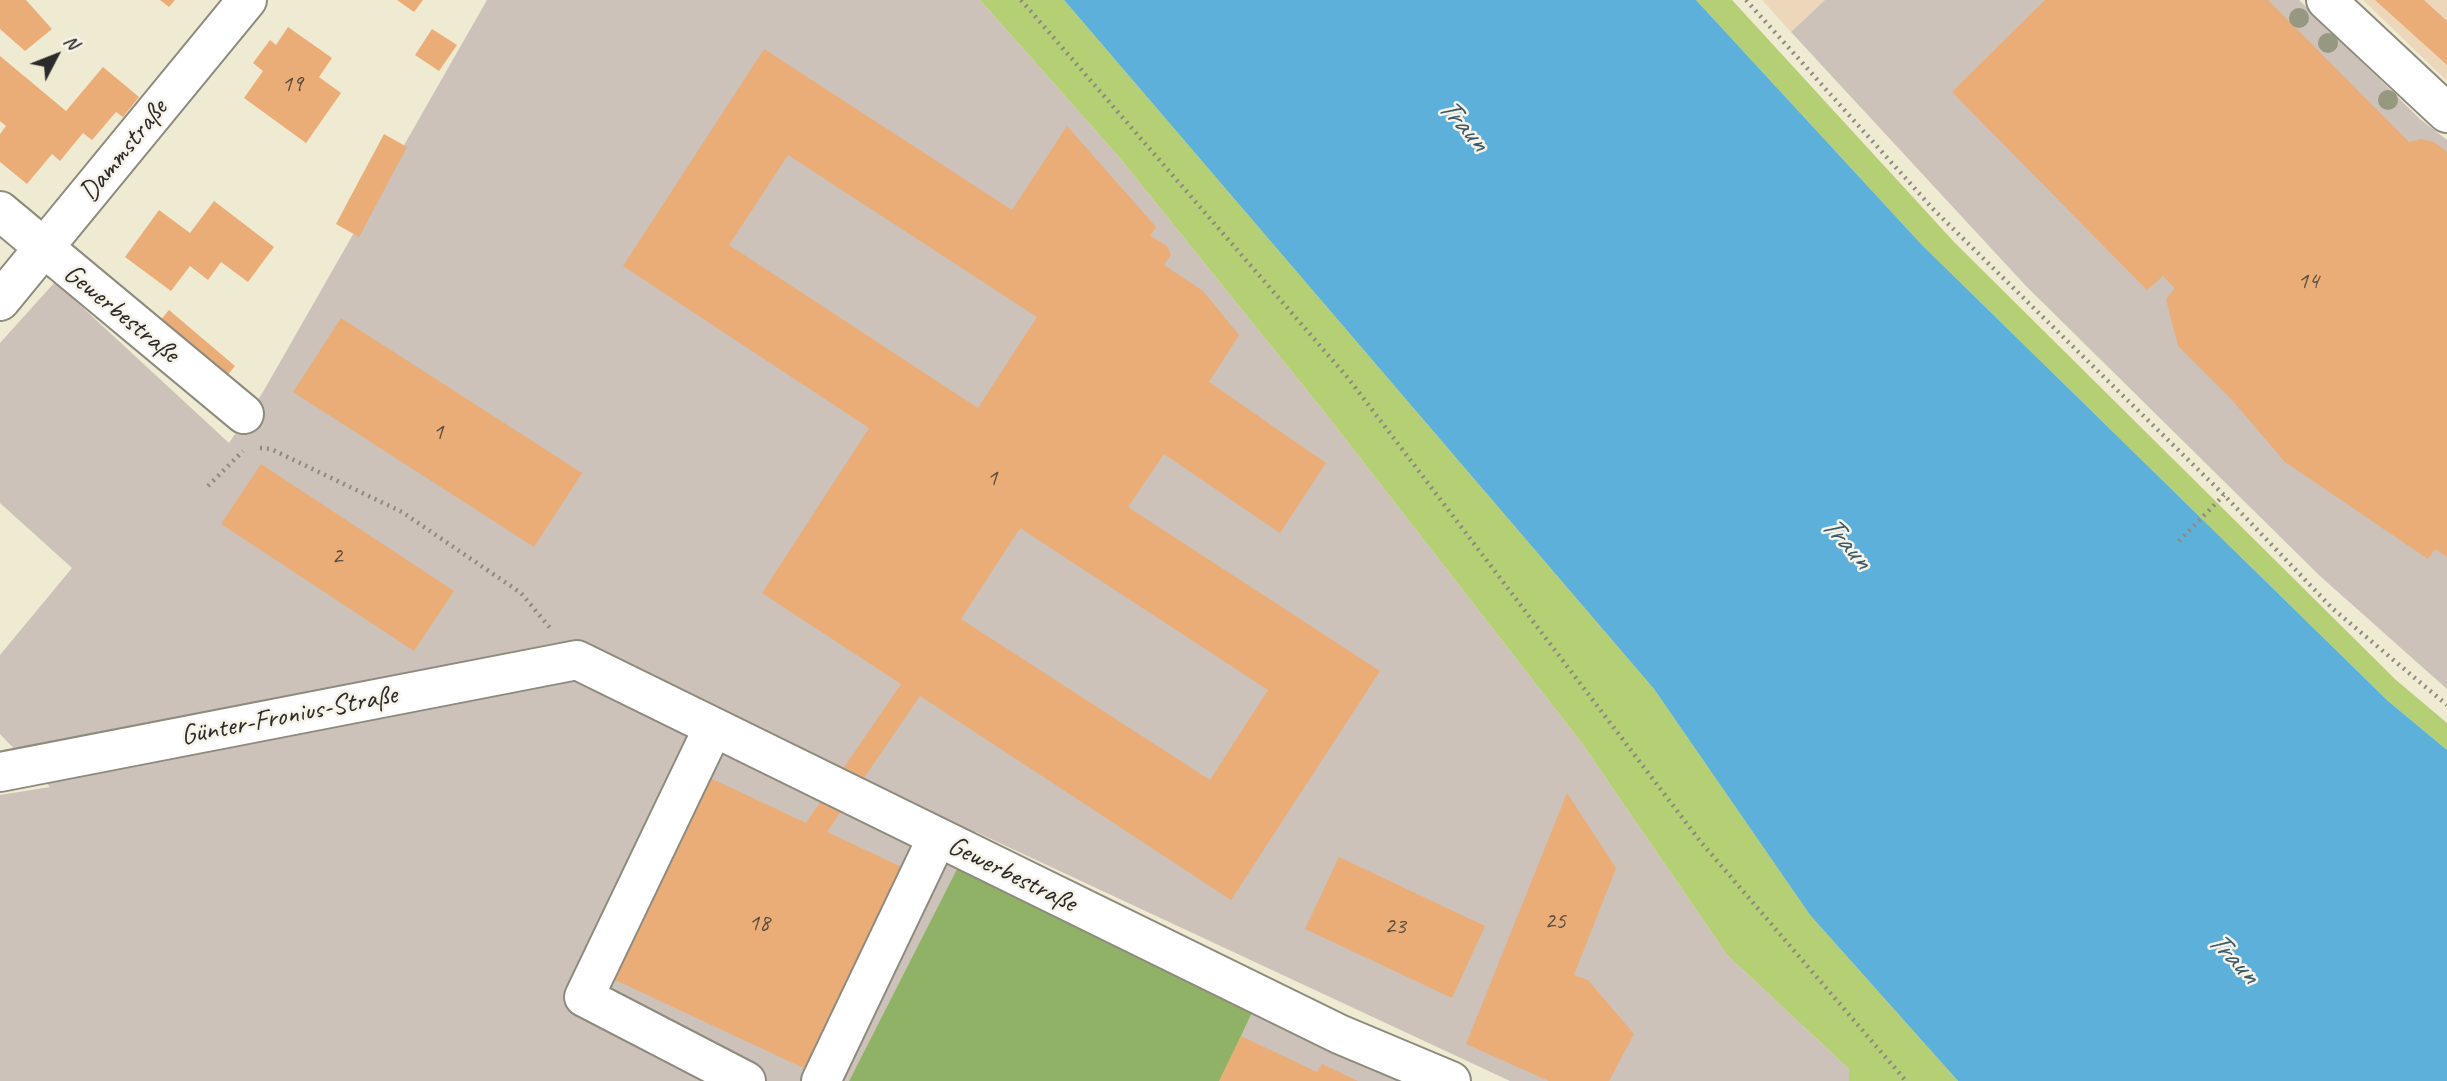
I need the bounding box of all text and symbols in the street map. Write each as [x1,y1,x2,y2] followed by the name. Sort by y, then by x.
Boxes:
[21,21,91,91] north arrow
[59,30,84,54] text: N
[281,71,303,99] house number: 19
[1430,91,1496,159] water label: Traun
[73,93,175,209] street label: Dammstraße
[56,257,186,371] street label: Gewerbestraße
[2297,268,2319,296] house number: 14
[433,419,443,447] house number: 1
[987,465,997,493] house number: 1
[1813,509,1879,577] water label: Traun
[332,543,342,571] house number: 2
[178,679,400,753] street label: Günter-Fronius-Straße
[942,829,1082,921] street label: Gewerbestraße
[1544,908,1566,936] house number: 25
[748,910,770,938] house number: 18
[1384,913,1406,941] house number: 23
[2199,924,2267,992] water label: Traun

